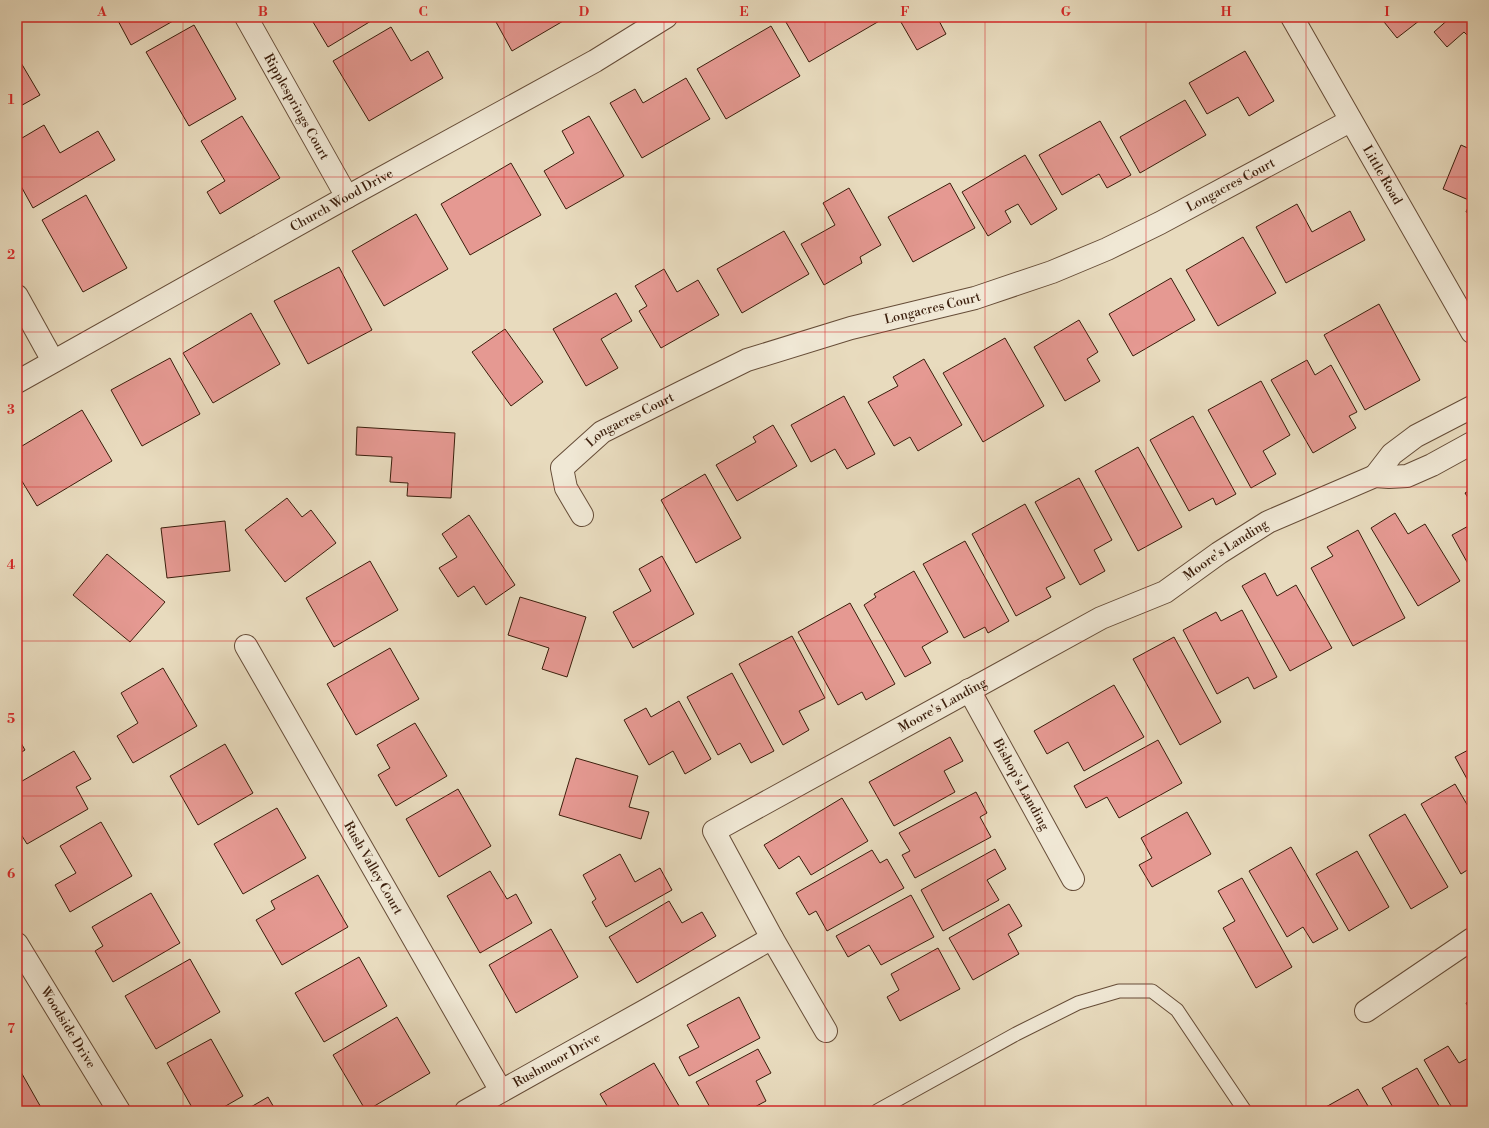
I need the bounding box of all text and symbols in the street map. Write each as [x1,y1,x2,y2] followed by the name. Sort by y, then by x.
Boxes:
[96,4,107,20] text: A
[258,4,268,20] text: B
[418,4,428,20] text: C
[579,4,589,20] text: D
[739,4,749,20] text: E
[900,4,910,20] text: F
[1061,4,1072,20] text: G
[1221,4,1232,20] text: H
[1384,4,1390,20] text: I
[260,51,333,163] street label: Ripplesprings Court
[8,92,15,108] text: 1
[1359,143,1406,208] street label: Little Road
[1184,155,1278,215] street label: Longacres Court
[287,165,396,235] street label: Church Wood Drive
[7,247,15,263] text: 2
[883,289,983,328] street label: Longacres Court
[583,389,677,450] street label: Longacres Court
[7,402,15,418] text: 3
[1180,516,1271,584] street label: Moore's Landing
[7,557,16,573] text: 4
[895,674,990,736] street label: Moore's Landing
[7,711,15,727] text: 5
[989,735,1053,833] street label: Bishop's Landing
[340,819,406,918] street label: Rush Valley Court
[7,866,15,882] text: 6
[37,983,99,1072] street label: Woodside Drive
[7,1021,15,1037] text: 7
[510,1029,603,1091] street label: Rushmoor Drive

